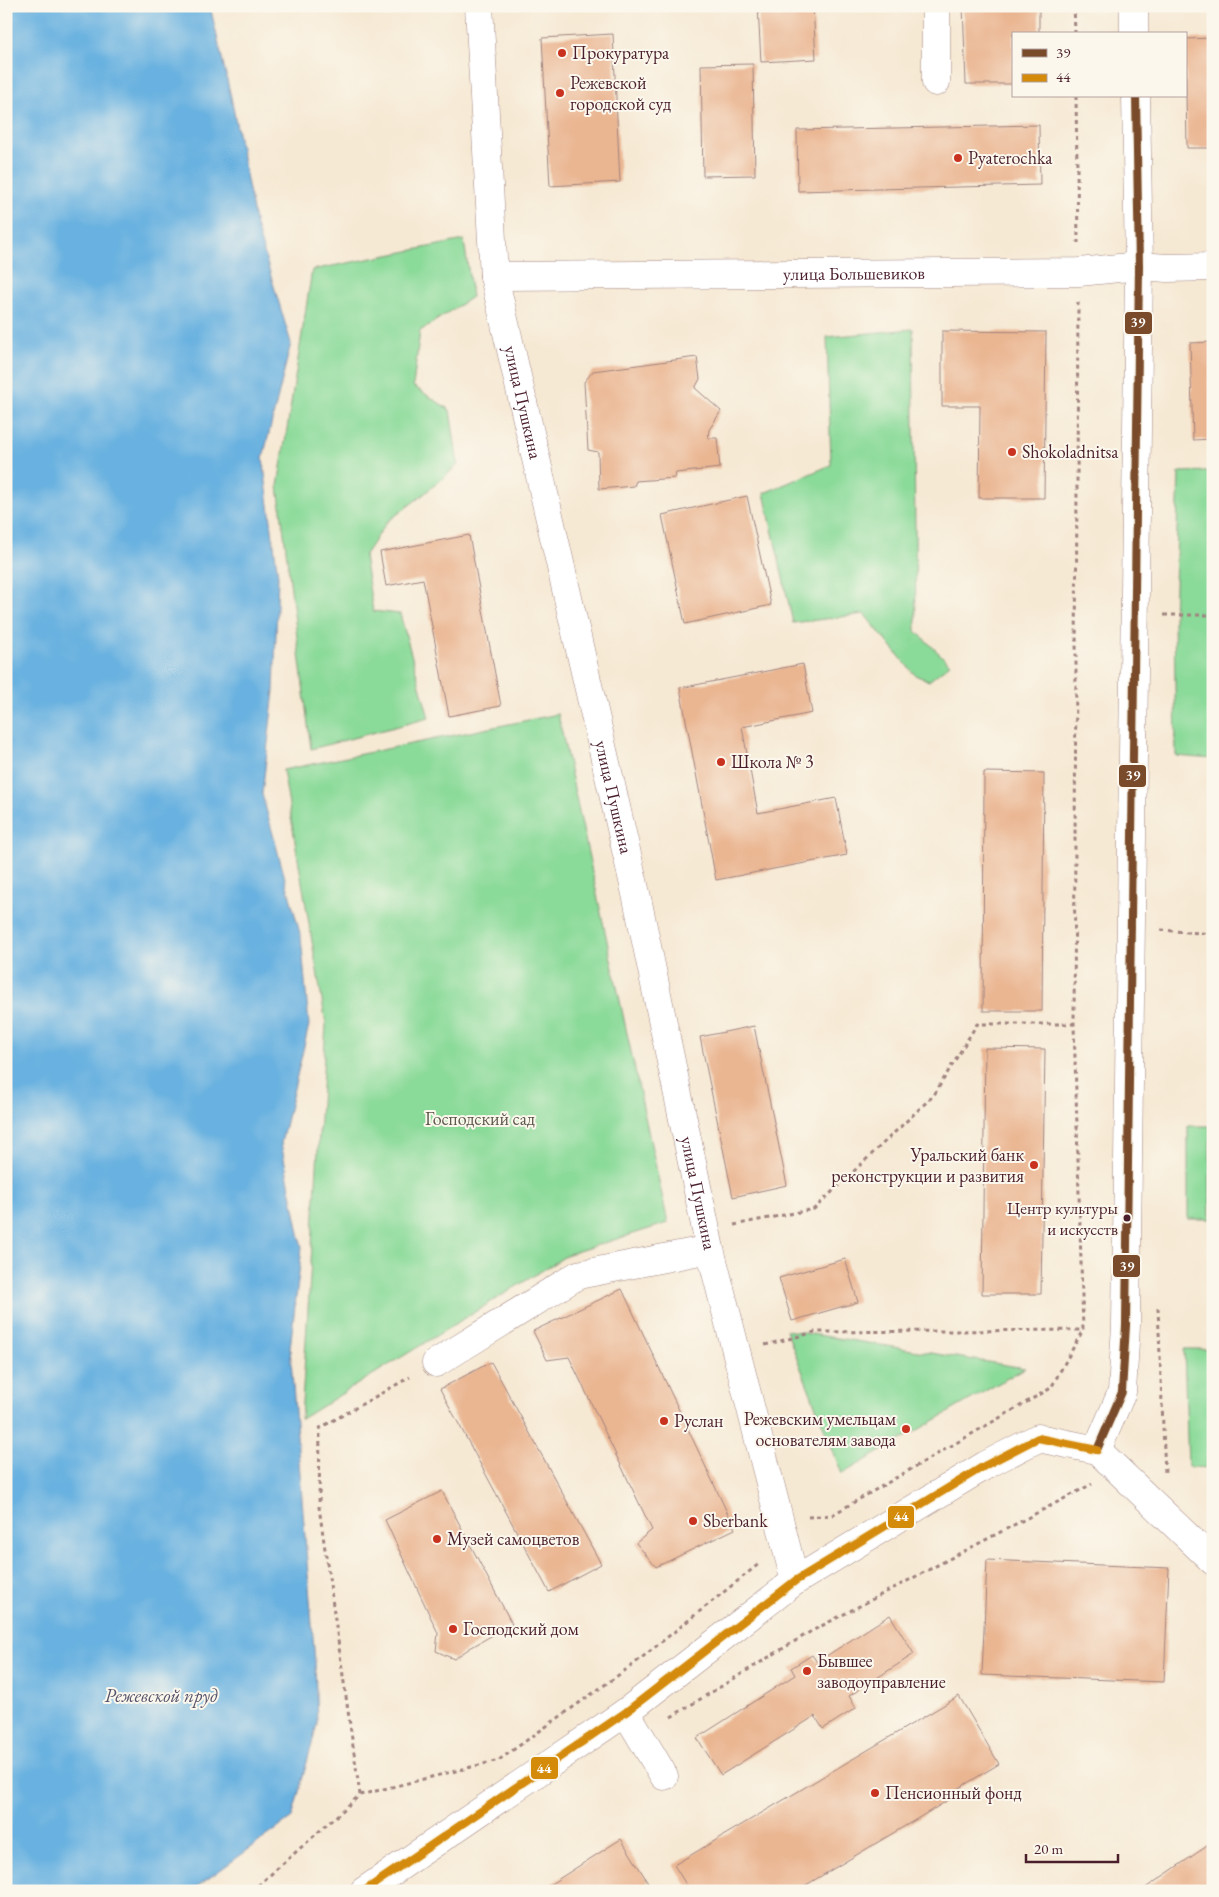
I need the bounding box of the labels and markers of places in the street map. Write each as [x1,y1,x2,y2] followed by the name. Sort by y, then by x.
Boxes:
[572,41,670,64] place label: Прокуратура
[556,47,568,59] marker: Прокуратура
[570,71,671,115] place label: Режевской городской суд
[554,87,566,99] marker: Режевской городской суд
[968,146,1053,169] place label: Pyaterochka
[952,152,964,164] marker: Pyaterochka
[1022,440,1119,463] place label: Shokoladnitsa
[1006,446,1018,458] marker: Shokoladnitsa
[731,750,814,773] place label: Школа № 3
[715,756,727,768] marker: Школа № 3
[831,1143,1024,1187] place label: Уральский банк реконструкции и развития
[1028,1159,1040,1171] marker: Уральский банк реконструкции и развития
[1007,1197,1118,1240] place label: Центр культуры и искусств
[1122,1213,1132,1223] marker: Центр культуры и искусств
[744,1407,897,1451] place label: Режевским умельцам основателям завода
[674,1409,723,1432] place label: Руслан
[658,1415,670,1427] marker: Руслан
[900,1423,912,1435] marker: Режевским умельцам основателям завода
[703,1509,768,1532] place label: Sberbank
[687,1515,699,1527] marker: Sberbank
[447,1527,580,1550] place label: Музей самоцветов
[431,1533,443,1545] marker: Музей самоцветов
[463,1617,580,1640] place label: Господский дом
[447,1623,459,1635] marker: Господский дом
[817,1649,946,1693] place label: Бывшее заводоуправление
[801,1665,813,1677] marker: Бывшее заводоуправление
[885,1781,1022,1804] place label: Пенсионный фонд
[869,1787,881,1799] marker: Пенсионный фонд

